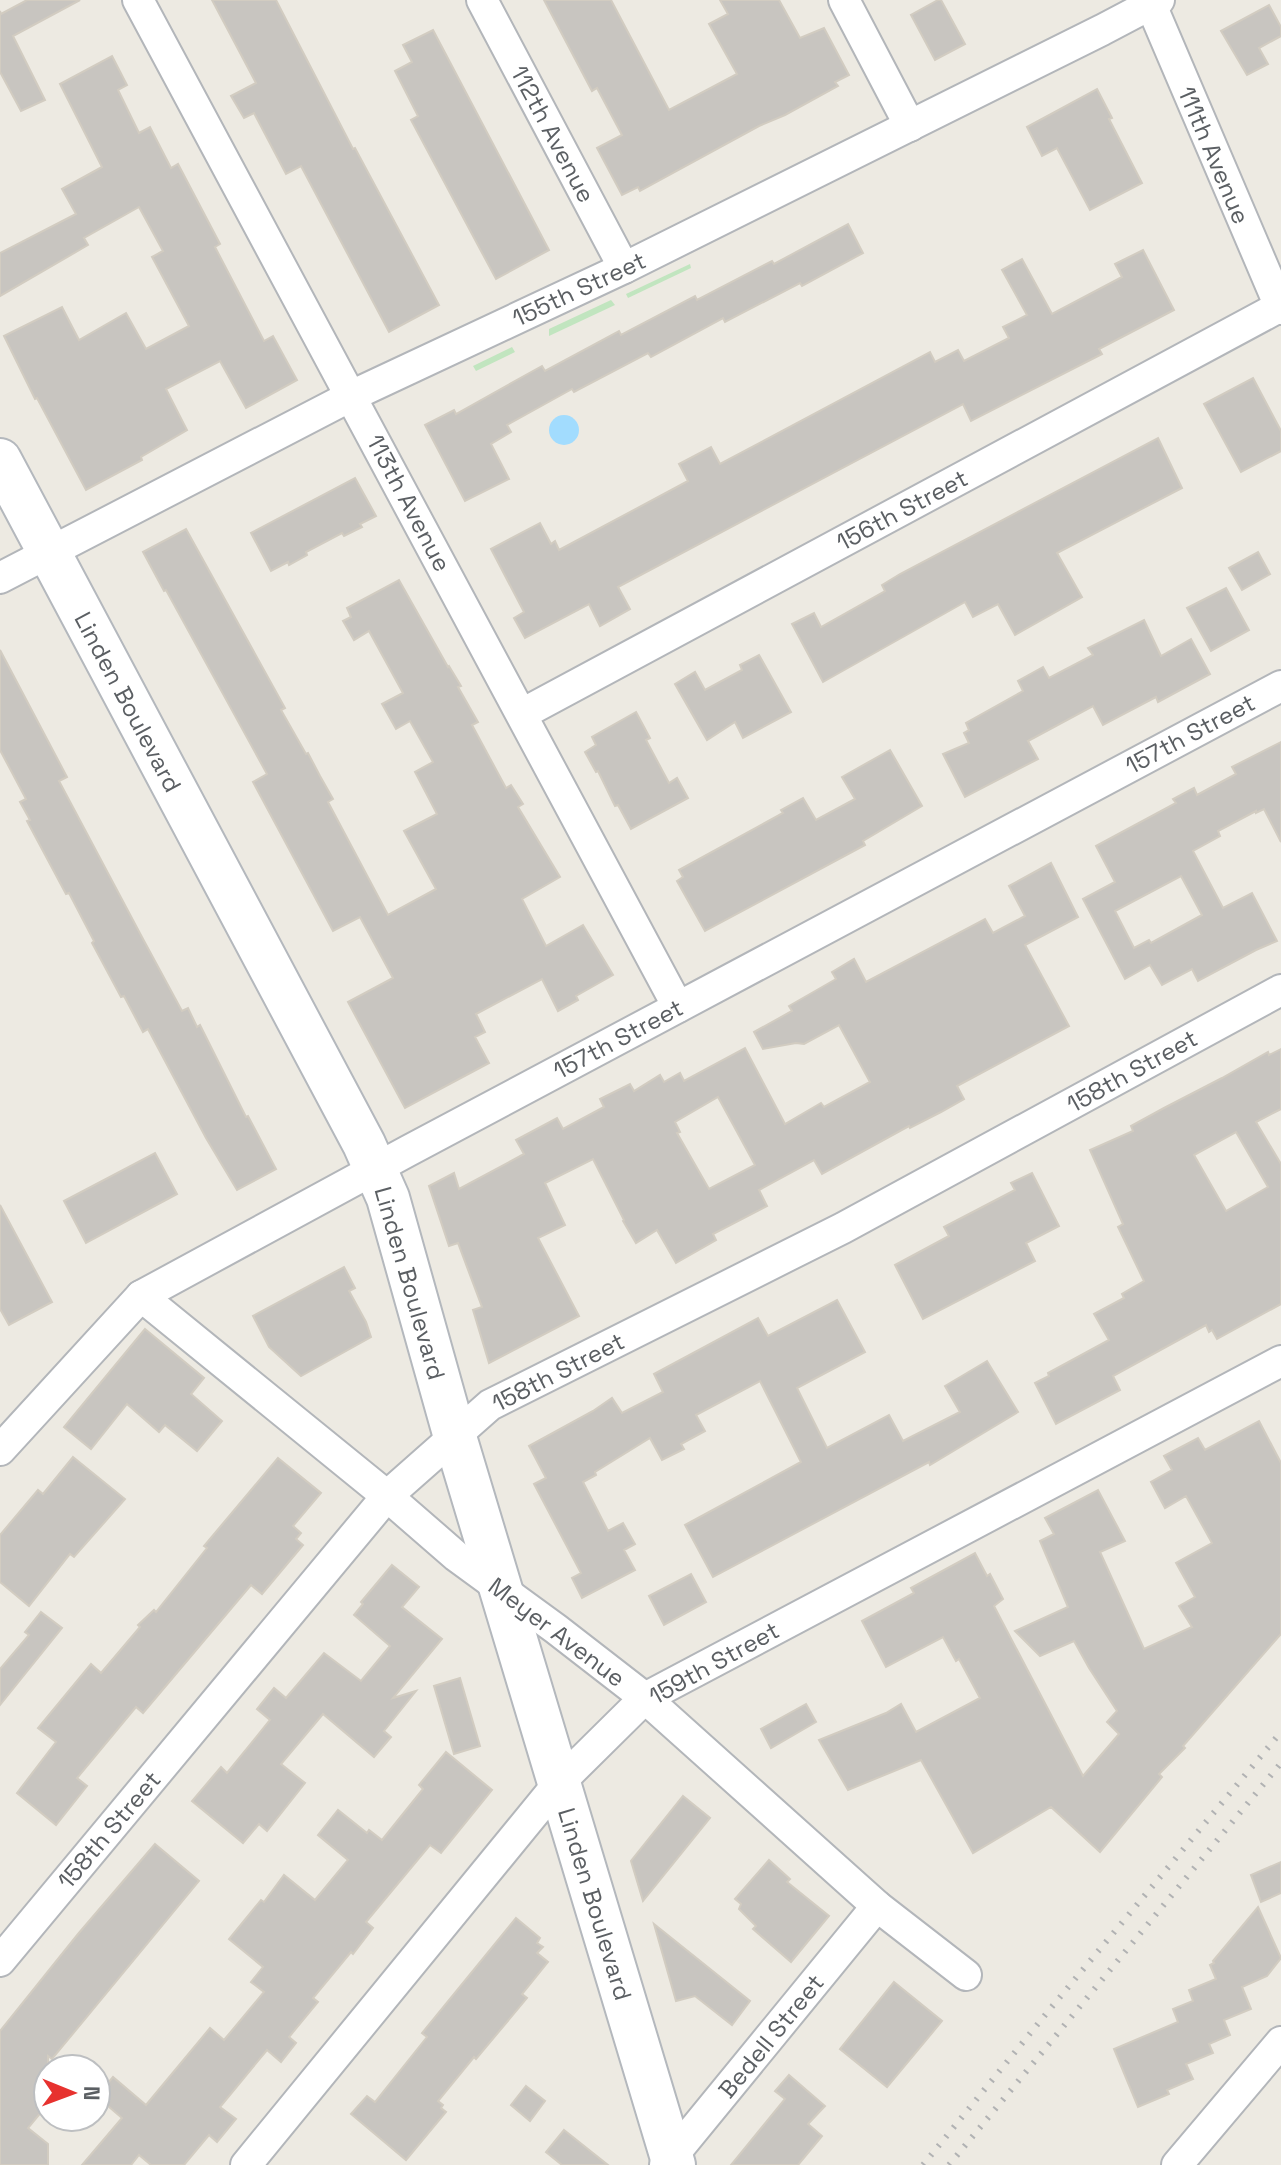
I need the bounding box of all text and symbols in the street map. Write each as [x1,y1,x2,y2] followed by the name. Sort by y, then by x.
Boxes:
[504,60,602,208] street label: 112th Avenue
[1171,82,1257,228] street label: 111th Avenue
[507,245,651,333] street label: 155th Street
[360,429,458,577] street label: 113th Avenue
[831,462,973,558] street label: 156th Street
[67,607,189,797] street label: Linden Boulevard
[1120,687,1260,781] street label: 157th Street
[548,992,688,1086] street label: 157th Street
[1061,1022,1203,1120] street label: 158th Street
[368,1183,452,1383] street label: Linden Boulevard
[487,1325,629,1419] street label: 158th Street
[482,1570,632,1694] street label: Meyer Avenue
[643,1614,785,1712] street label: 159th Street
[51,1765,167,1895] street label: 158th Street
[551,1804,639,2004] street label: Linden Boulevard
[711,1968,831,2104] street label: Bedell Street
[32,2053,112,2133] north arrow
[78,2086,106,2101] text: N

